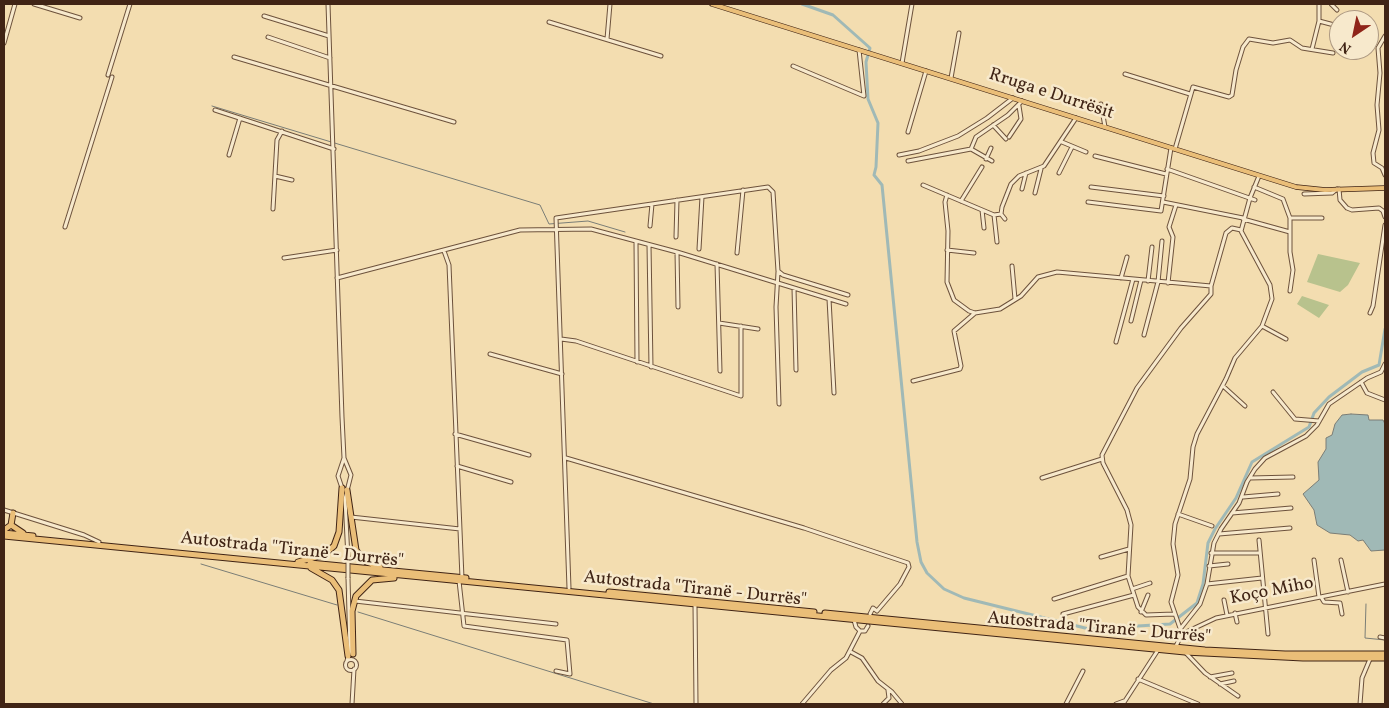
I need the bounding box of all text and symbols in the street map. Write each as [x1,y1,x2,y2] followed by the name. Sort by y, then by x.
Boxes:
[1329,10,1379,60] north arrow
[1336,36,1355,58] text: N
[986,65,1116,125] street label: Rruga e Durrësit
[179,529,405,573] street label: Autostrada "Tiranë - Durrës"
[582,568,808,612] street label: Autostrada "Tiranë - Durrës"
[1228,573,1316,611] street label: Koço Miho
[986,608,1212,650] street label: Autostrada "Tiranë - Durrës"

